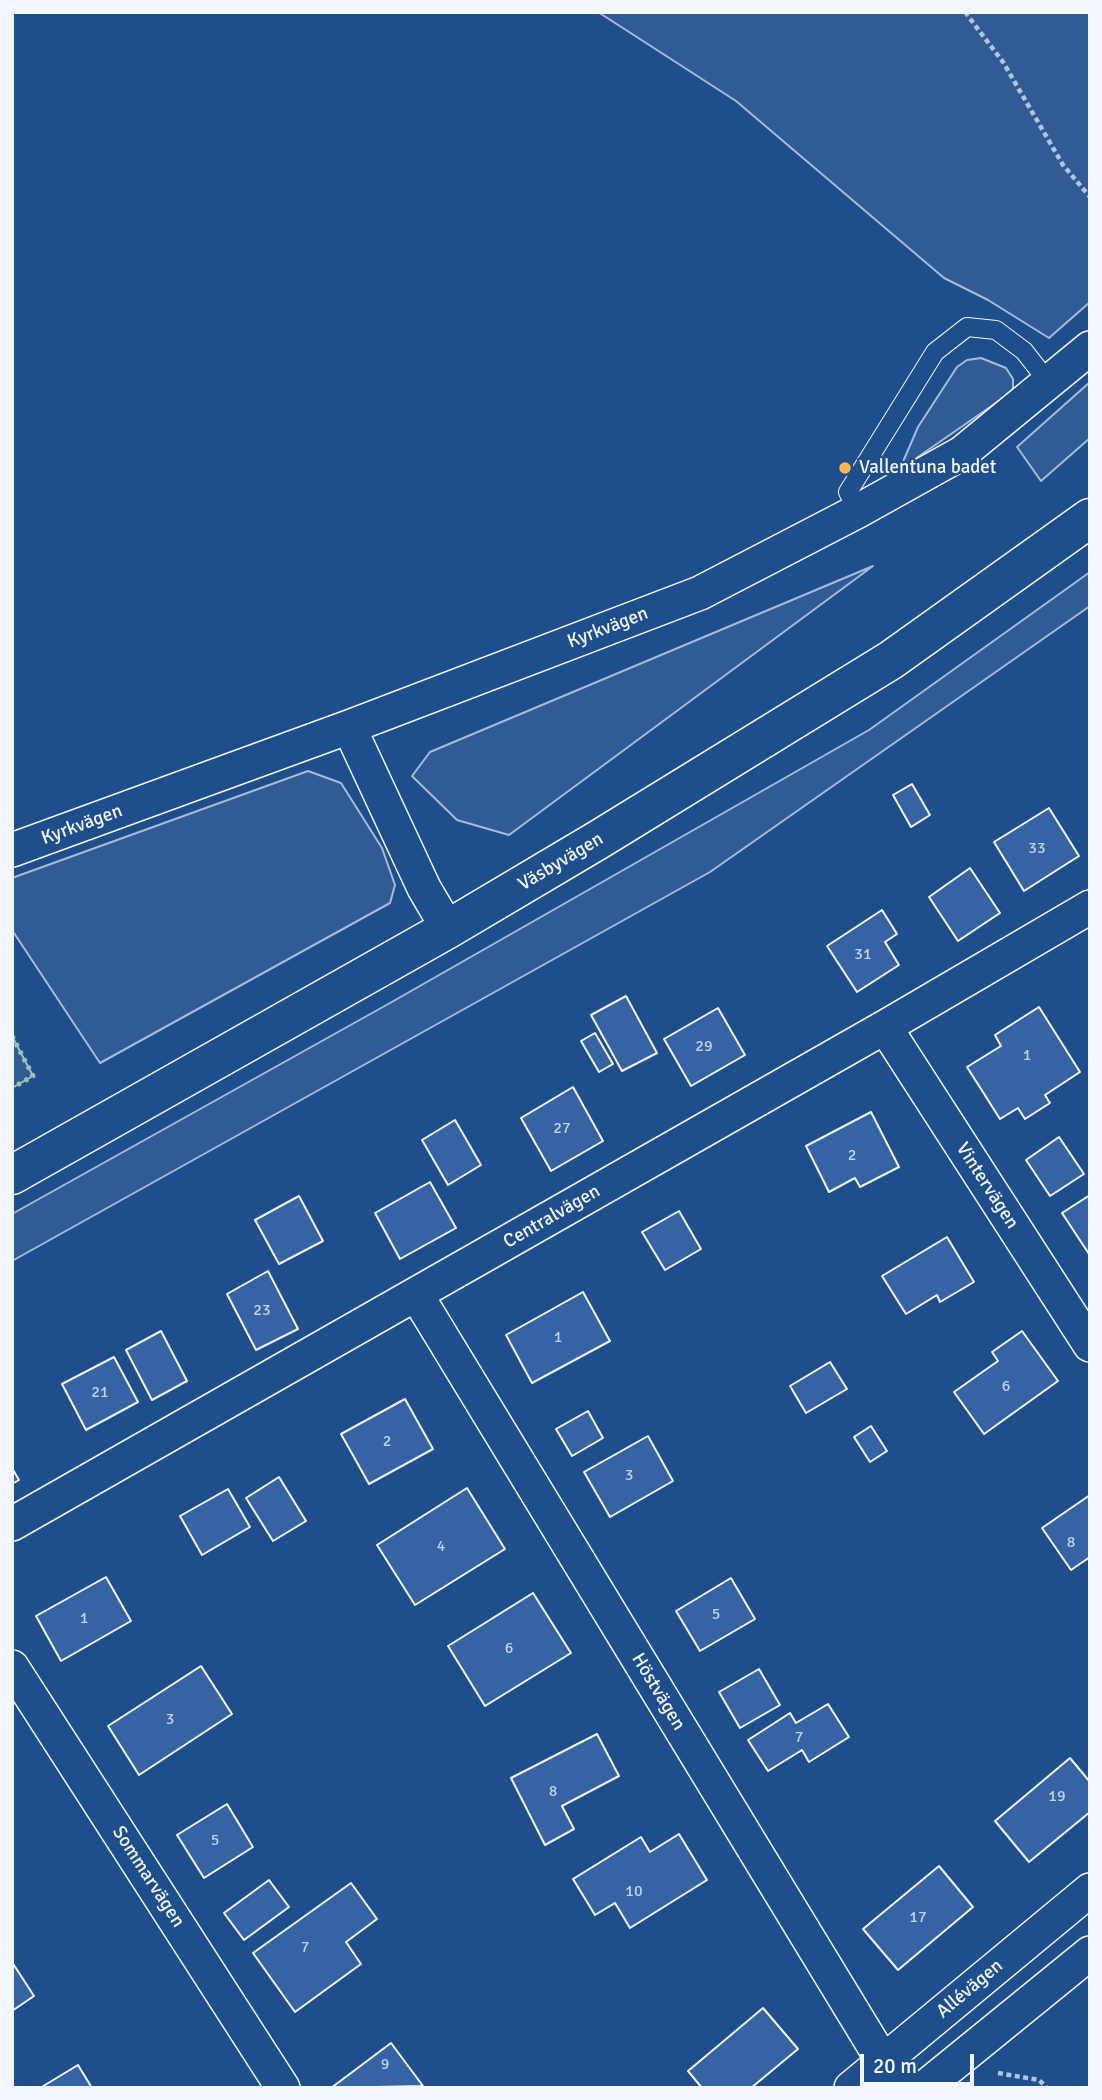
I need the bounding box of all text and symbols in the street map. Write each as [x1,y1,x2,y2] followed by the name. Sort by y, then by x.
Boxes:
[859,457,996,479] place label: Vallentuna badet
[837,460,853,476] marker: Vallentuna badet
[564,602,652,654] street label: Kyrkvägen
[38,800,126,850] street label: Kyrkvägen
[514,828,608,896] street label: Väsbyvägen
[1028,839,1046,859] house number: 33
[854,945,872,965] house number: 31
[695,1037,713,1057] house number: 29
[1023,1046,1031,1066] house number: 1
[553,1119,571,1139] house number: 27
[951,1139,1023,1233] street label: Vintervägen
[848,1146,856,1166] house number: 2
[500,1180,604,1254] street label: Centralvägen
[253,1301,271,1321] house number: 23
[554,1328,562,1348] house number: 1
[1002,1377,1010,1397] house number: 6
[91,1383,109,1403] house number: 21
[383,1432,391,1452] house number: 2
[625,1466,633,1486] house number: 3
[1067,1533,1075,1553] house number: 8
[437,1537,445,1557] house number: 4
[712,1605,720,1625] house number: 5
[80,1609,88,1629] house number: 1
[505,1639,513,1659] house number: 6
[626,1649,690,1735] street label: Höstvägen
[166,1710,174,1730] house number: 3
[795,1728,803,1748] house number: 7
[549,1782,557,1802] house number: 8
[1048,1787,1066,1807] house number: 19
[107,1822,189,1932] street label: Sommarvägen
[211,1831,219,1851] house number: 5
[625,1882,643,1902] house number: 10
[909,1908,927,1928] house number: 17
[301,1938,309,1958] house number: 7
[932,1955,1008,2023] street label: Allévägen
[864,2040,978,2084] scale bar
[873,2053,917,2079] text: 20 m
[381,2055,389,2075] house number: 9

